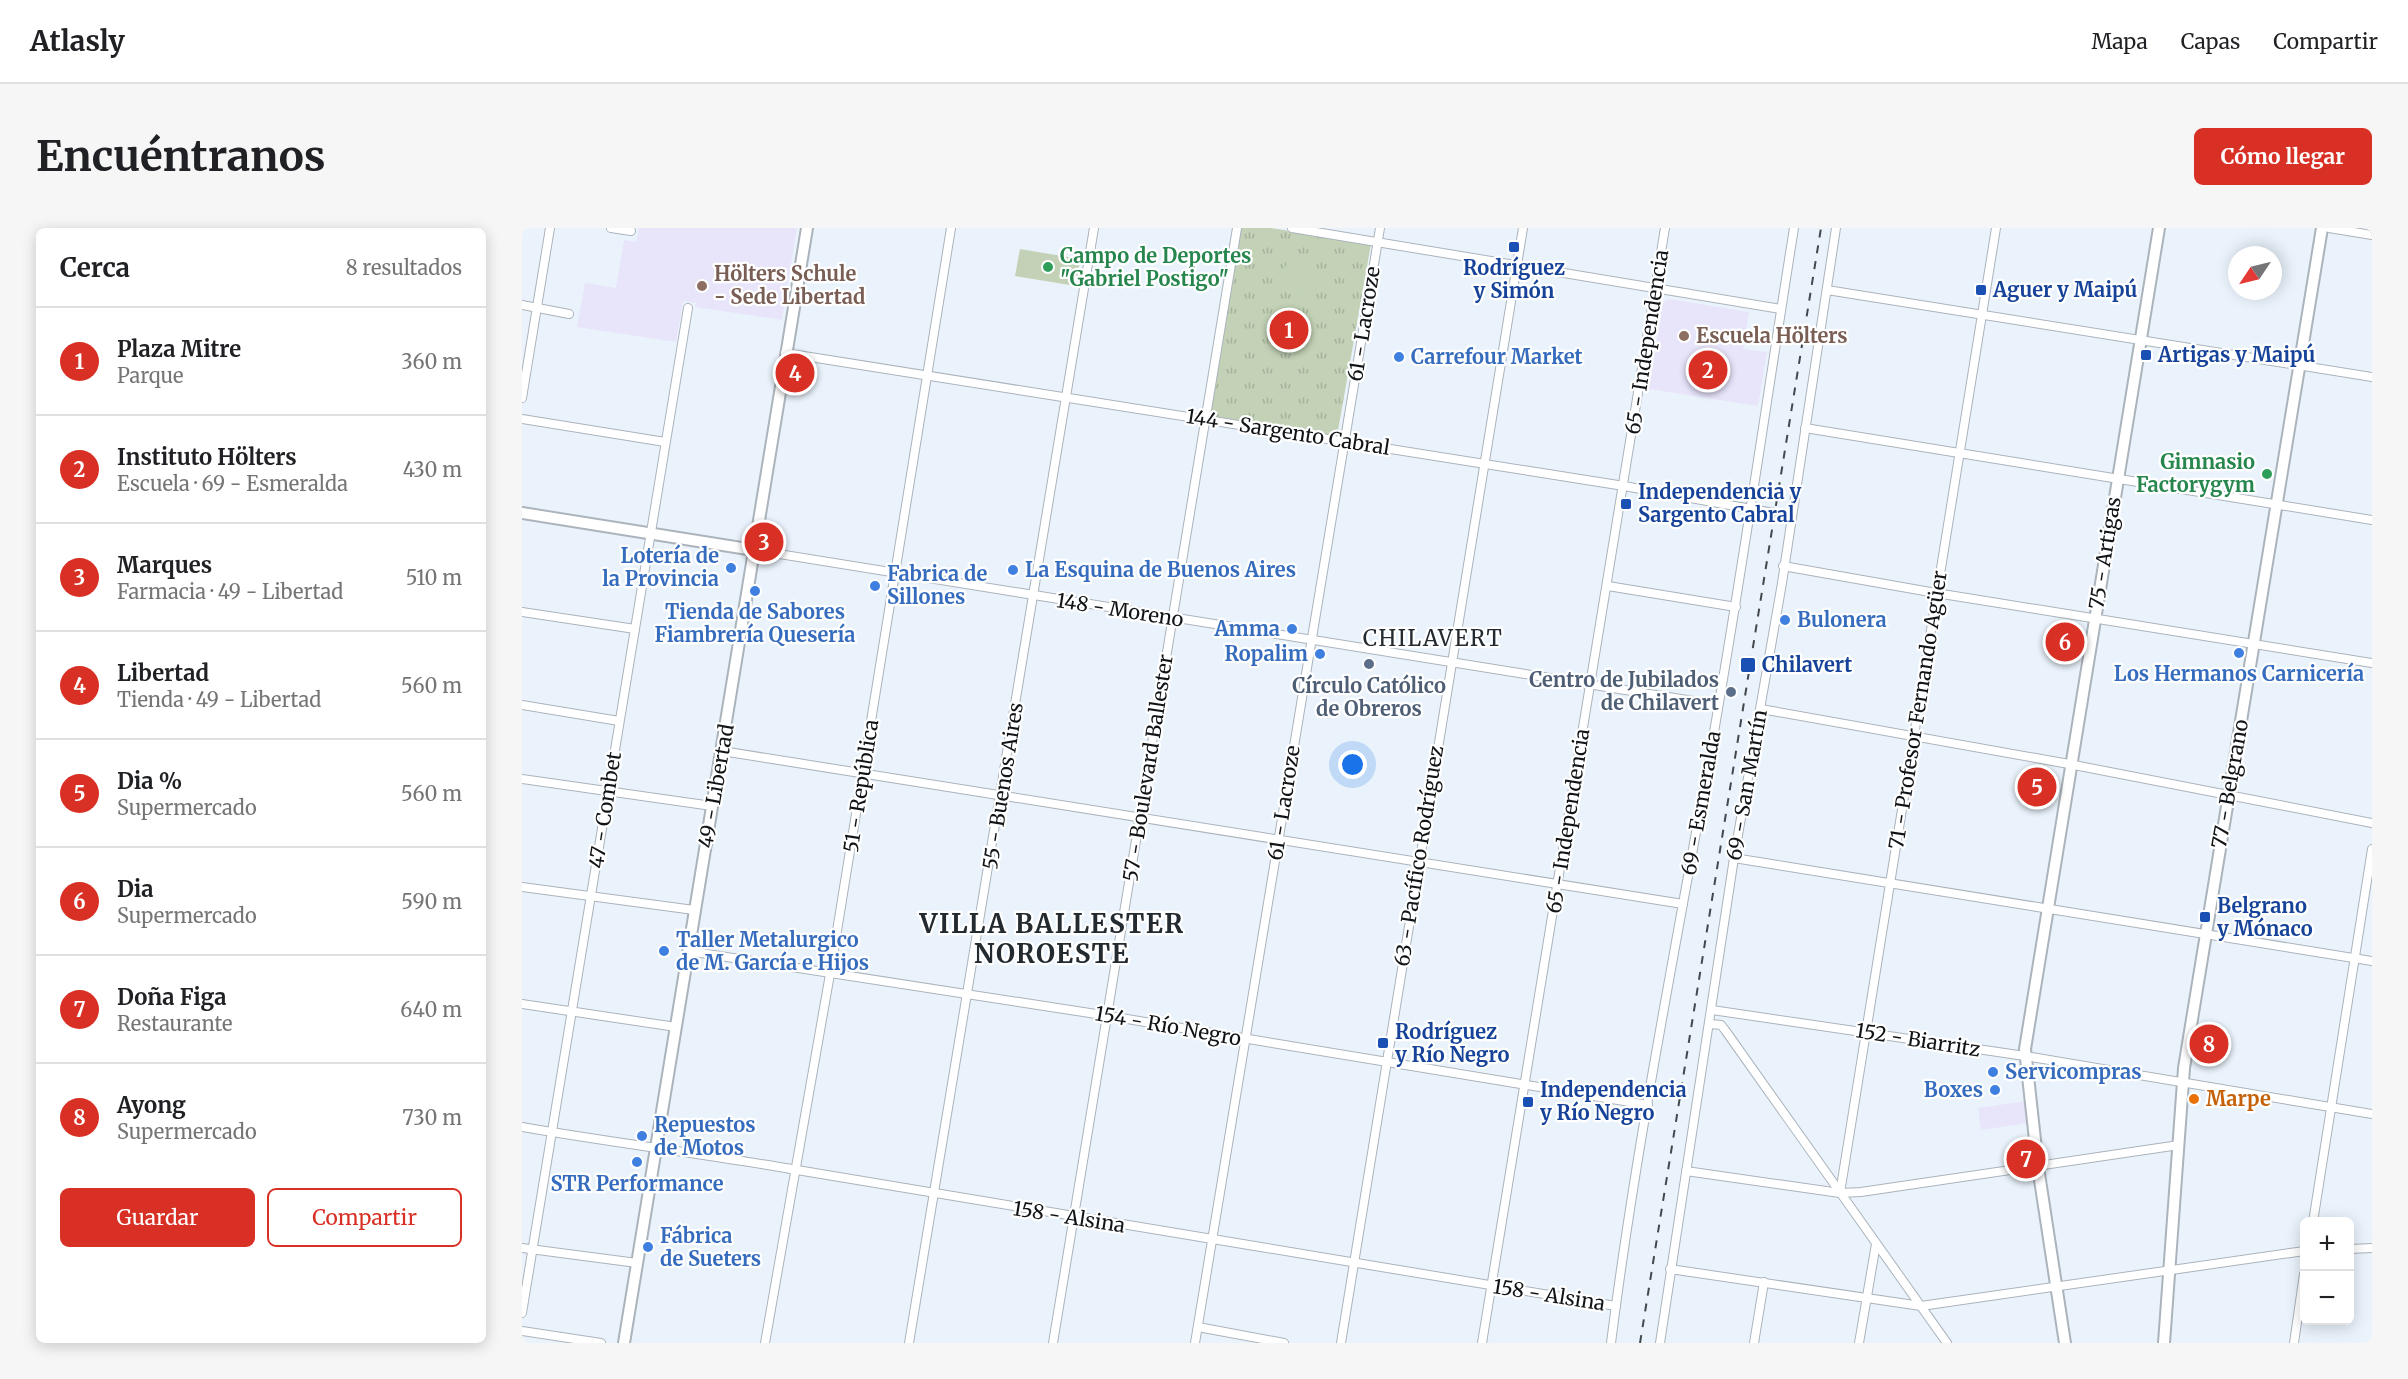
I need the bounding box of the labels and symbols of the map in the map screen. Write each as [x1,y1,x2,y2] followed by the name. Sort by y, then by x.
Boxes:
[1507,240,1521,254] marker: Rodríguez y Simón
[1060,243,1251,291] place label: Campo de Deportes "Gabriel Postigo"
[2228,246,2282,300] north arrow
[1620,247,1673,436] street label: 65 - Independencia
[1463,255,1565,303] place label: Rodríguez y Simón
[1041,260,1055,274] marker: Campo de Deportes "Gabriel Postigo"
[714,261,865,309] place label: Hölters Schule - Sede Libertad
[1342,265,1385,383] street label: 61 - Lacroze
[1992,277,2137,302] place label: Aguer y Maipú
[695,279,709,293] marker: Hölters Schule - Sede Libertad
[1974,283,1988,297] marker: Aguer y Maipú
[1270,308,1308,352] pin: 1
[1696,323,1848,348] place label: Escuela Hölters
[1677,329,1691,343] marker: Escuela Hölters
[2157,342,2315,367] place label: Artigas y Maipú
[1411,344,1583,369] place label: Carrefour Market
[1688,348,1728,392] pin: 2
[2139,348,2153,362] marker: Artigas y Maipú
[776,350,814,396] pin: 4
[1392,350,1406,364] marker: Carrefour Market
[1184,403,1392,460] street label: 144 - Sargento Cabral
[2136,449,2255,497] place label: Gimnasio Factorygym
[2260,467,2274,481] marker: Gimnasio Factorygym
[1638,479,1801,527] place label: Independencia y Sargento Cabral
[2083,495,2126,611] street label: 75 - Artigas
[1619,497,1633,511] marker: Independencia y Sargento Cabral
[744,520,784,564] pin: 3
[602,543,719,591] place label: Lotería de la Provincia
[1025,557,1296,582] place label: La Esquina de Buenos Aires
[724,561,738,575] marker: Lotería de la Provincia
[887,561,987,609] place label: Fabrica de Sillones
[1006,563,1020,577] marker: La Esquina de Buenos Aires
[1883,569,1952,851] street label: 71 - Profesor Fernando Agüer
[868,579,882,593] marker: Fabrica de Sillones
[748,584,762,598] marker: Tienda de Sabores Fiambrería Quesería
[1055,587,1186,632] street label: 148 - Moreno
[654,599,856,647] place label: Tienda de Sabores Fiambrería Quesería
[1797,607,1887,632] place label: Bulonera
[1778,613,1792,627] marker: Bulonera
[1213,616,1280,641] place label: Amma
[2046,620,2084,664] pin: 6
[1285,622,1299,636] marker: Amma
[1363,624,1503,652] district label: CHILAVERT
[1224,641,1308,666] place label: Ropalim
[2232,646,2246,660] marker: Los Hermanos Carnicería
[1313,647,1327,661] marker: Ropalim
[1762,652,1852,677] place label: Chilavert
[1117,653,1178,883] street label: 57 - Boulevard Ballester
[1739,656,1757,674] marker: Chilavert
[1362,657,1376,671] marker: Círculo Católico de Obreros
[2114,661,2364,686] place label: Los Hermanos Carnicería
[1529,667,1719,715] place label: Centro de Jubilados de Chilavert
[1292,673,1446,721] place label: Círculo Católico de Obreros
[1724,685,1738,699] marker: Centro de Jubilados de Chilavert
[977,701,1028,871] street label: 55 - Buenos Aires
[1721,707,1772,862] street label: 69 - San Martín
[838,717,883,854] street label: 51 - República
[2206,717,2253,850] street label: 77 - Belgrano
[692,722,739,850] street label: 49 - Libertad
[1541,726,1594,915] street label: 65 - Independencia
[1675,728,1726,877] street label: 69 - Esmeralda
[1262,744,1305,862] street label: 61 - Lacroze
[1389,744,1448,968] street label: 63 - Pacífico Rodríguez
[583,750,626,870] street label: 47 - Combet
[1338,750,1367,779] your location
[2018,764,2056,810] pin: 5
[2217,893,2313,941] place label: Belgrano y Mónaco
[918,907,1185,970] district label: VILLA BALLESTER NOROESTE
[2198,910,2212,924] marker: Belgrano y Mónaco
[676,927,869,975] place label: Taller Metalurgico de M. García e Hijos
[657,944,671,958] marker: Taller Metalurgico de M. García e Hijos
[1093,1000,1243,1051] street label: 154 - Río Negro
[1854,1017,1982,1062] street label: 152 - Biarritz
[1395,1019,1509,1067] place label: Rodríguez y Río Negro
[2190,1022,2228,1066] pin: 8
[1376,1036,1390,1050] marker: Rodríguez y Río Negro
[2005,1059,2142,1084] place label: Servicompras
[1986,1065,2000,1079] marker: Servicompras
[1540,1077,1687,1125] place label: Independencia y Río Negro
[1924,1077,1983,1102] place label: Boxes
[1988,1083,2002,1097] marker: Boxes
[2206,1086,2271,1111] place label: Marpe
[2187,1092,2201,1106] marker: Marpe
[1521,1095,1535,1109] marker: Independencia y Río Negro
[654,1112,756,1160] place label: Repuestos de Motos
[635,1129,649,1143] marker: Repuestos de Motos
[2006,1136,2046,1182] pin: 7
[630,1155,644,1169] marker: STR Performance
[550,1171,724,1196] place label: STR Performance
[1011,1195,1127,1238] street label: 158 - Alsina
[660,1223,761,1271] place label: Fábrica de Sueters
[641,1240,655,1254] marker: Fábrica de Sueters
[1491,1273,1607,1316] street label: 158 - Alsina

